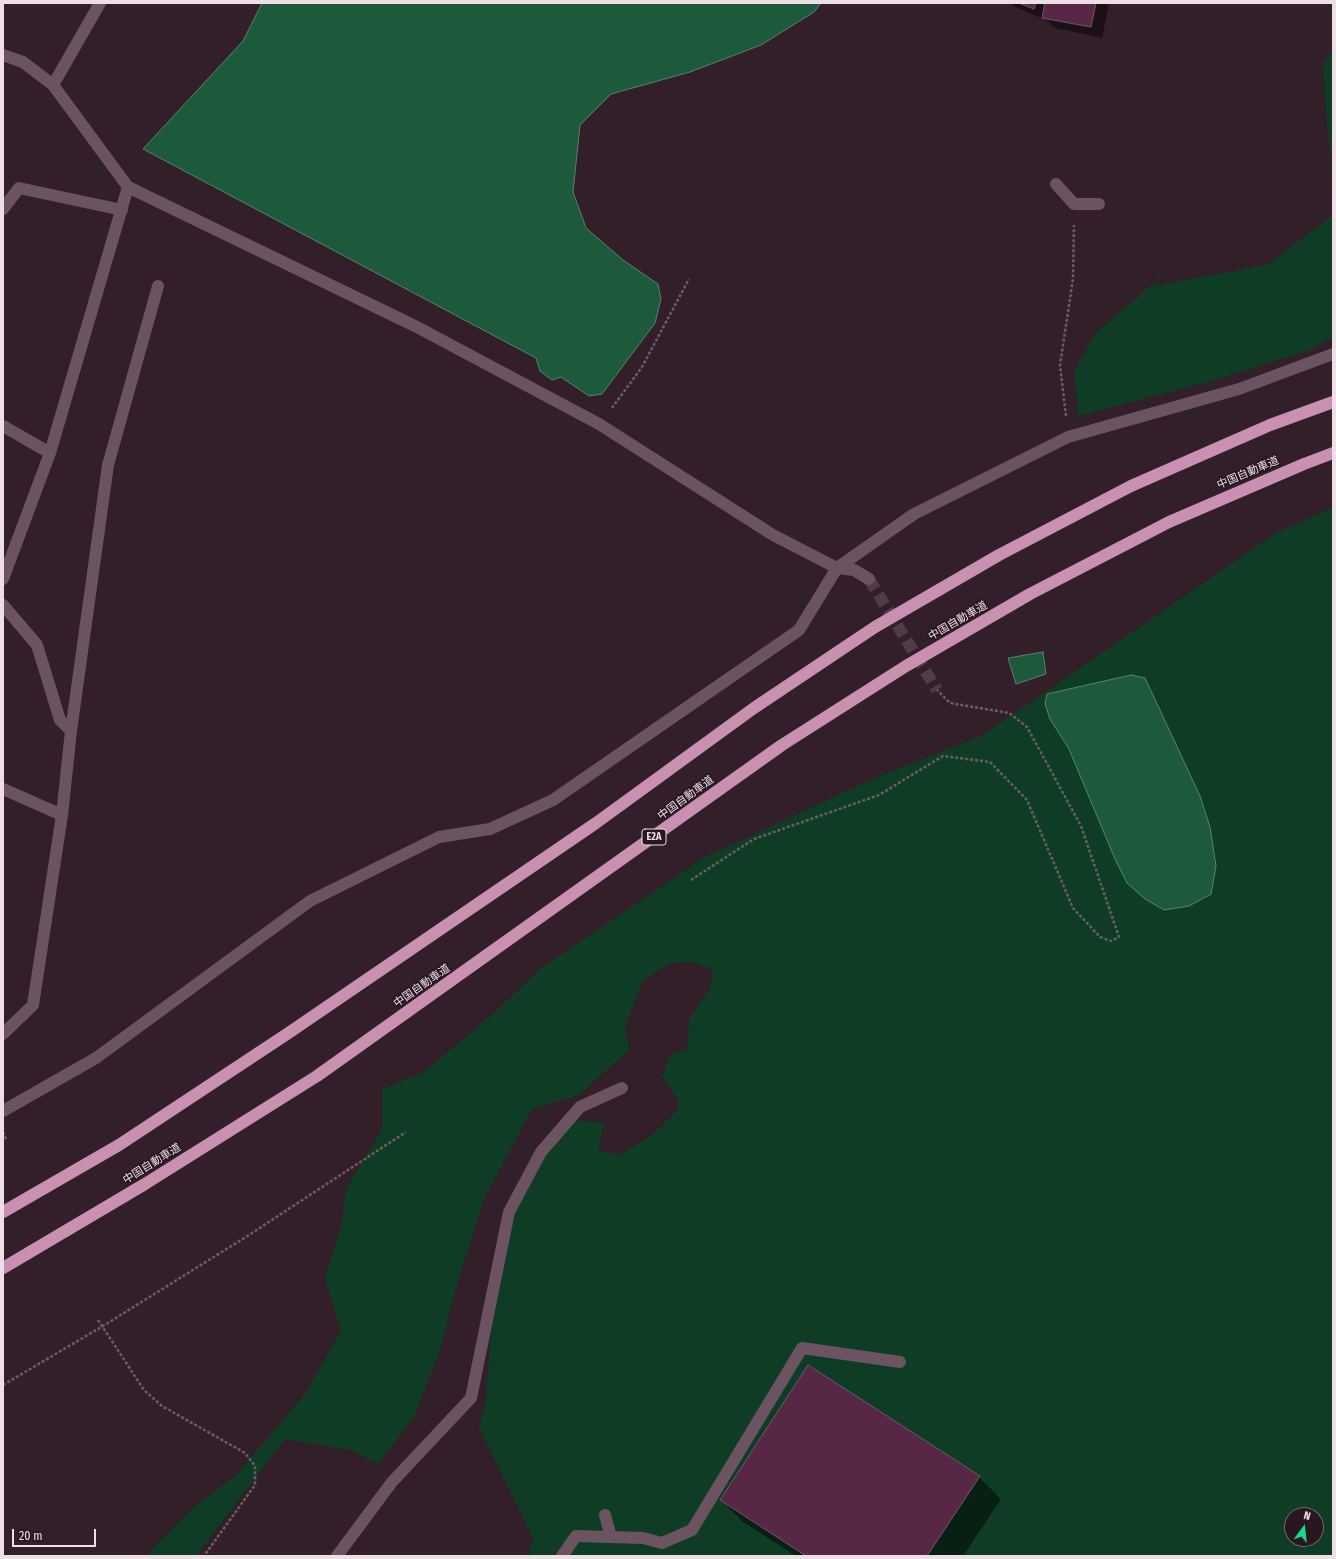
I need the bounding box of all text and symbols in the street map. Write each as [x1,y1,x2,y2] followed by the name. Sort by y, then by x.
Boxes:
[1215,454,1281,492] street label: 中国自動車道
[926,599,990,643] street label: 中国自動車道
[655,773,717,823] street label: 中国自動車道
[642,829,666,845] road number: E2A
[391,962,453,1010] street label: 中国自動車道
[121,1141,183,1187] street label: 中国自動車道
[1284,1507,1324,1547] north arrow
[1302,1509,1312,1523] text: N
[14,1521,98,1547] scale bar
[19,1529,43,1543] text: 20 m

